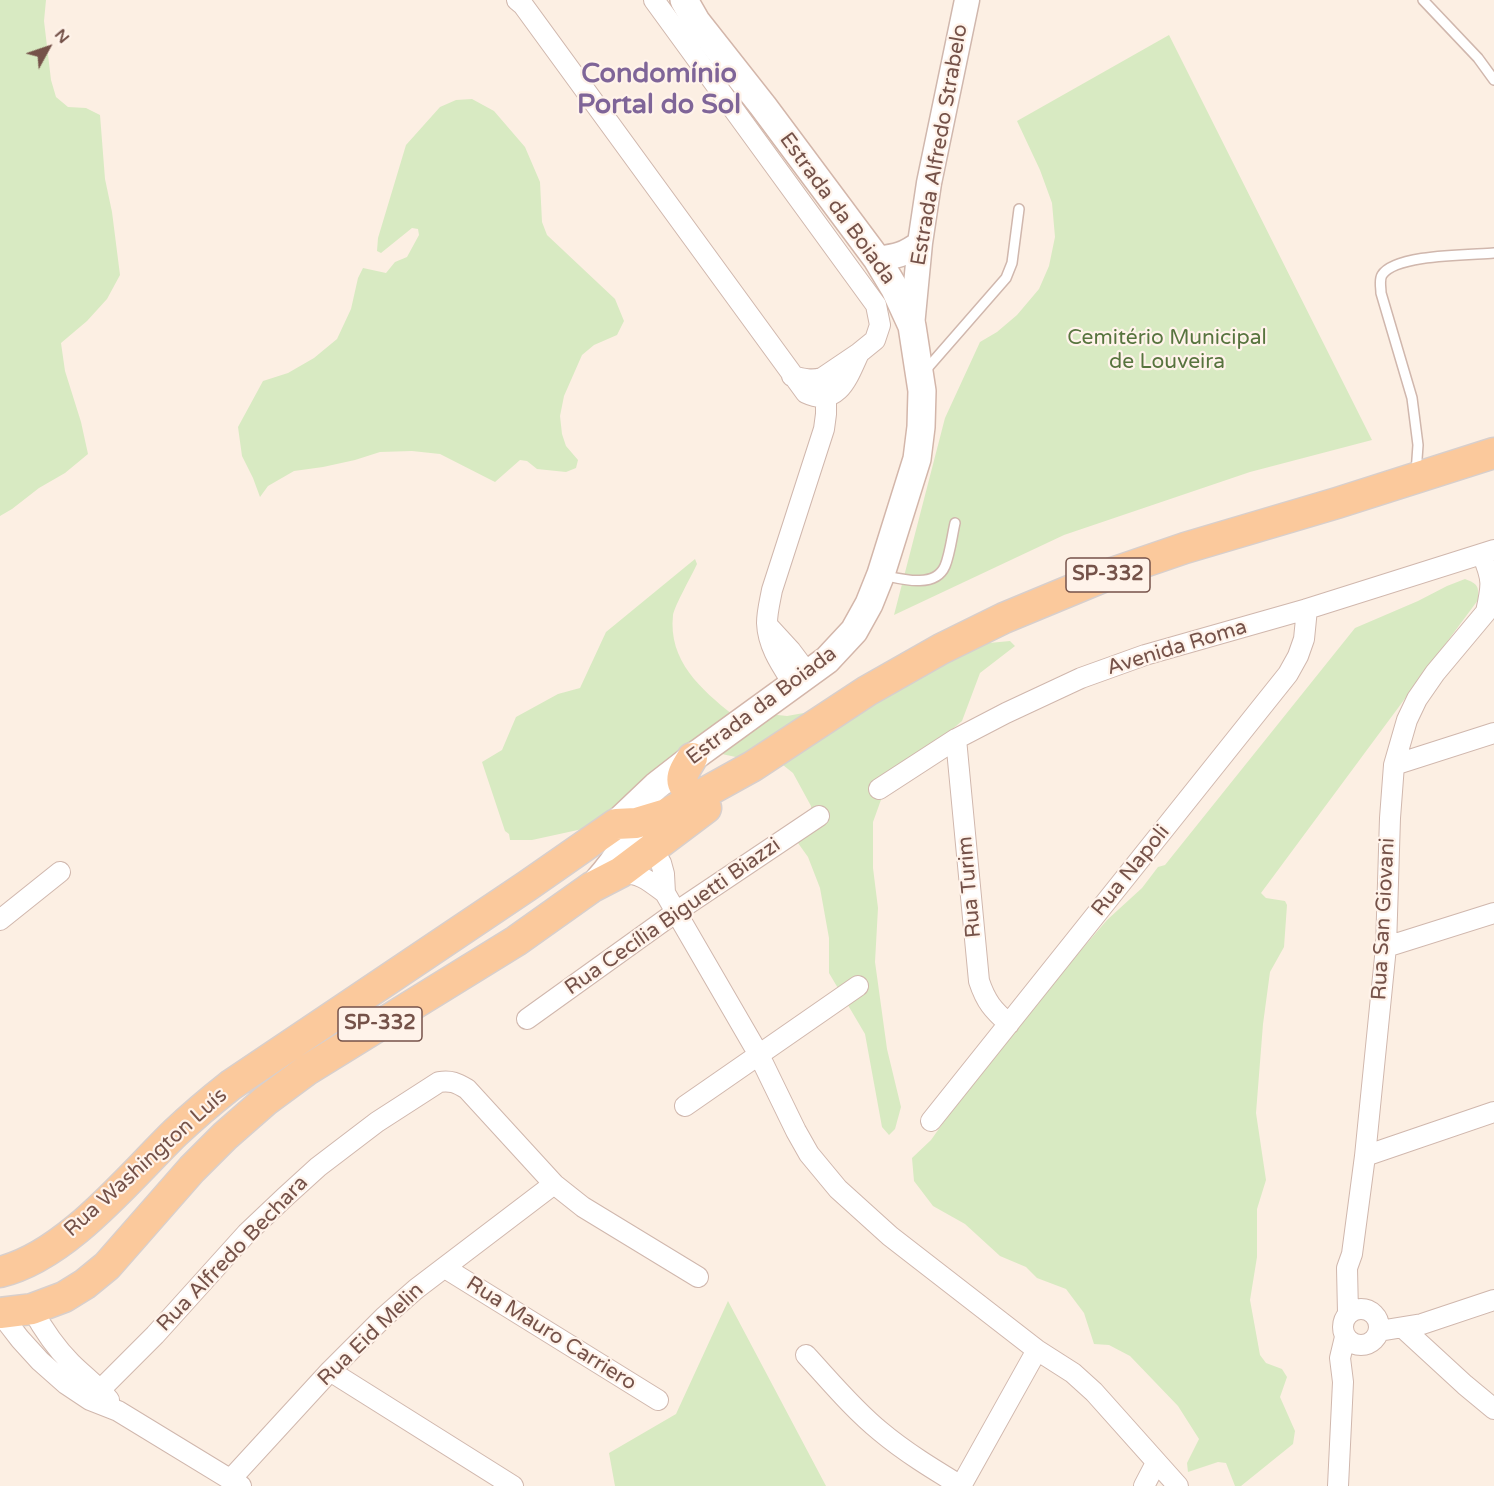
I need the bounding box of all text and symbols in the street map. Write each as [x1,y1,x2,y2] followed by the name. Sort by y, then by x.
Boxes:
[18,18,78,78] north arrow
[906,22,974,268] street label: Estrada Alfredo Strabelo
[50,25,74,48] text: N
[577,59,741,122] district label: Condomínio Portal do Sol
[773,128,901,290] street label: Estrada da Boiada
[1067,325,1267,375] park label: Cemitério Municipal de Louveira
[1066,558,1150,592] road number: SP-332
[1104,615,1250,681] street label: Avenida Roma
[682,641,842,771] street label: Estrada da Boiada
[1087,820,1175,922] street label: Rua Napoli
[560,833,786,1001] street label: Rua Cecília Biguetti Biazzi
[953,835,987,939] street label: Rua Turim
[1367,837,1401,1001] street label: Rua San Giovani
[338,1007,422,1041] road number: SP-332
[59,1083,233,1243] street label: Rua Washington Luís
[152,1171,314,1337] street label: Rua Alfredo Bechara
[461,1271,641,1397] street label: Rua Mauro Carriero
[313,1278,429,1392] street label: Rua Eid Melin

